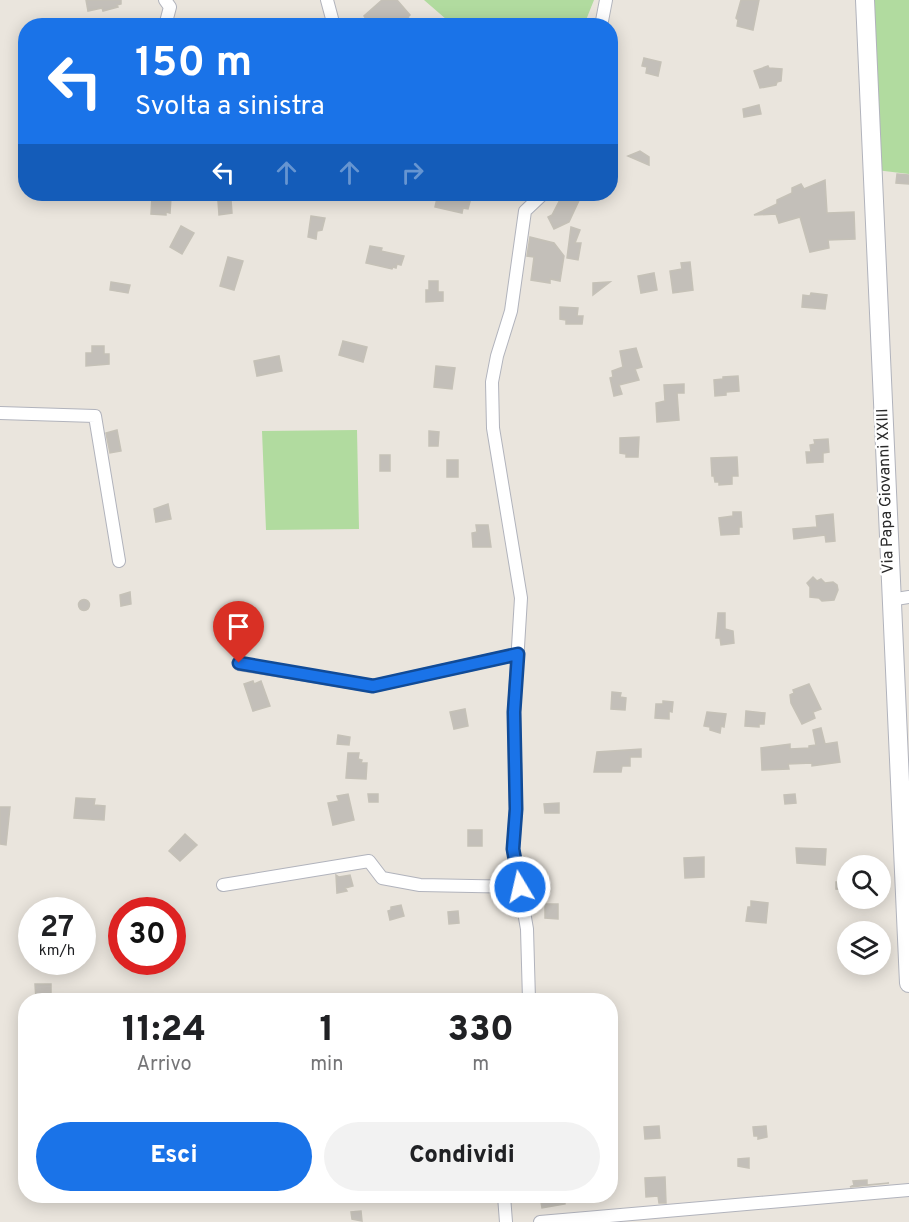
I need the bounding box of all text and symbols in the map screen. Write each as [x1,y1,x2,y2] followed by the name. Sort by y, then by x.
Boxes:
[135,38,252,91] text: 150 m
[36,42,114,120] icon: left
[135,90,325,124] text: Svolta a sinistra
[207,156,240,189] icon: left
[270,156,303,189] icon: ahead
[333,156,366,189] icon: ahead
[396,156,429,189] icon: right
[873,408,899,574] street label: Via Papa Giovanni XXIII
[213,601,264,663] pin
[222,610,255,643] icon: arrive
[488,855,552,919] position arrow
[837,855,891,975] map controls
[837,855,891,909] button: search
[108,897,186,975] speed limit sign: 30
[40,910,74,947] text: 27
[837,921,891,975] button: layers
[39,942,75,961] text: km/h
[122,1008,206,1054] text: 11:24
[319,1008,334,1054] text: 1
[448,1008,514,1054] text: 330
[136,1052,192,1078] text: Arrivo
[310,1052,343,1078] text: min
[472,1052,489,1078] text: m
[36,1122,312,1191] button: Esci
[324,1122,600,1191] button: Condividi

